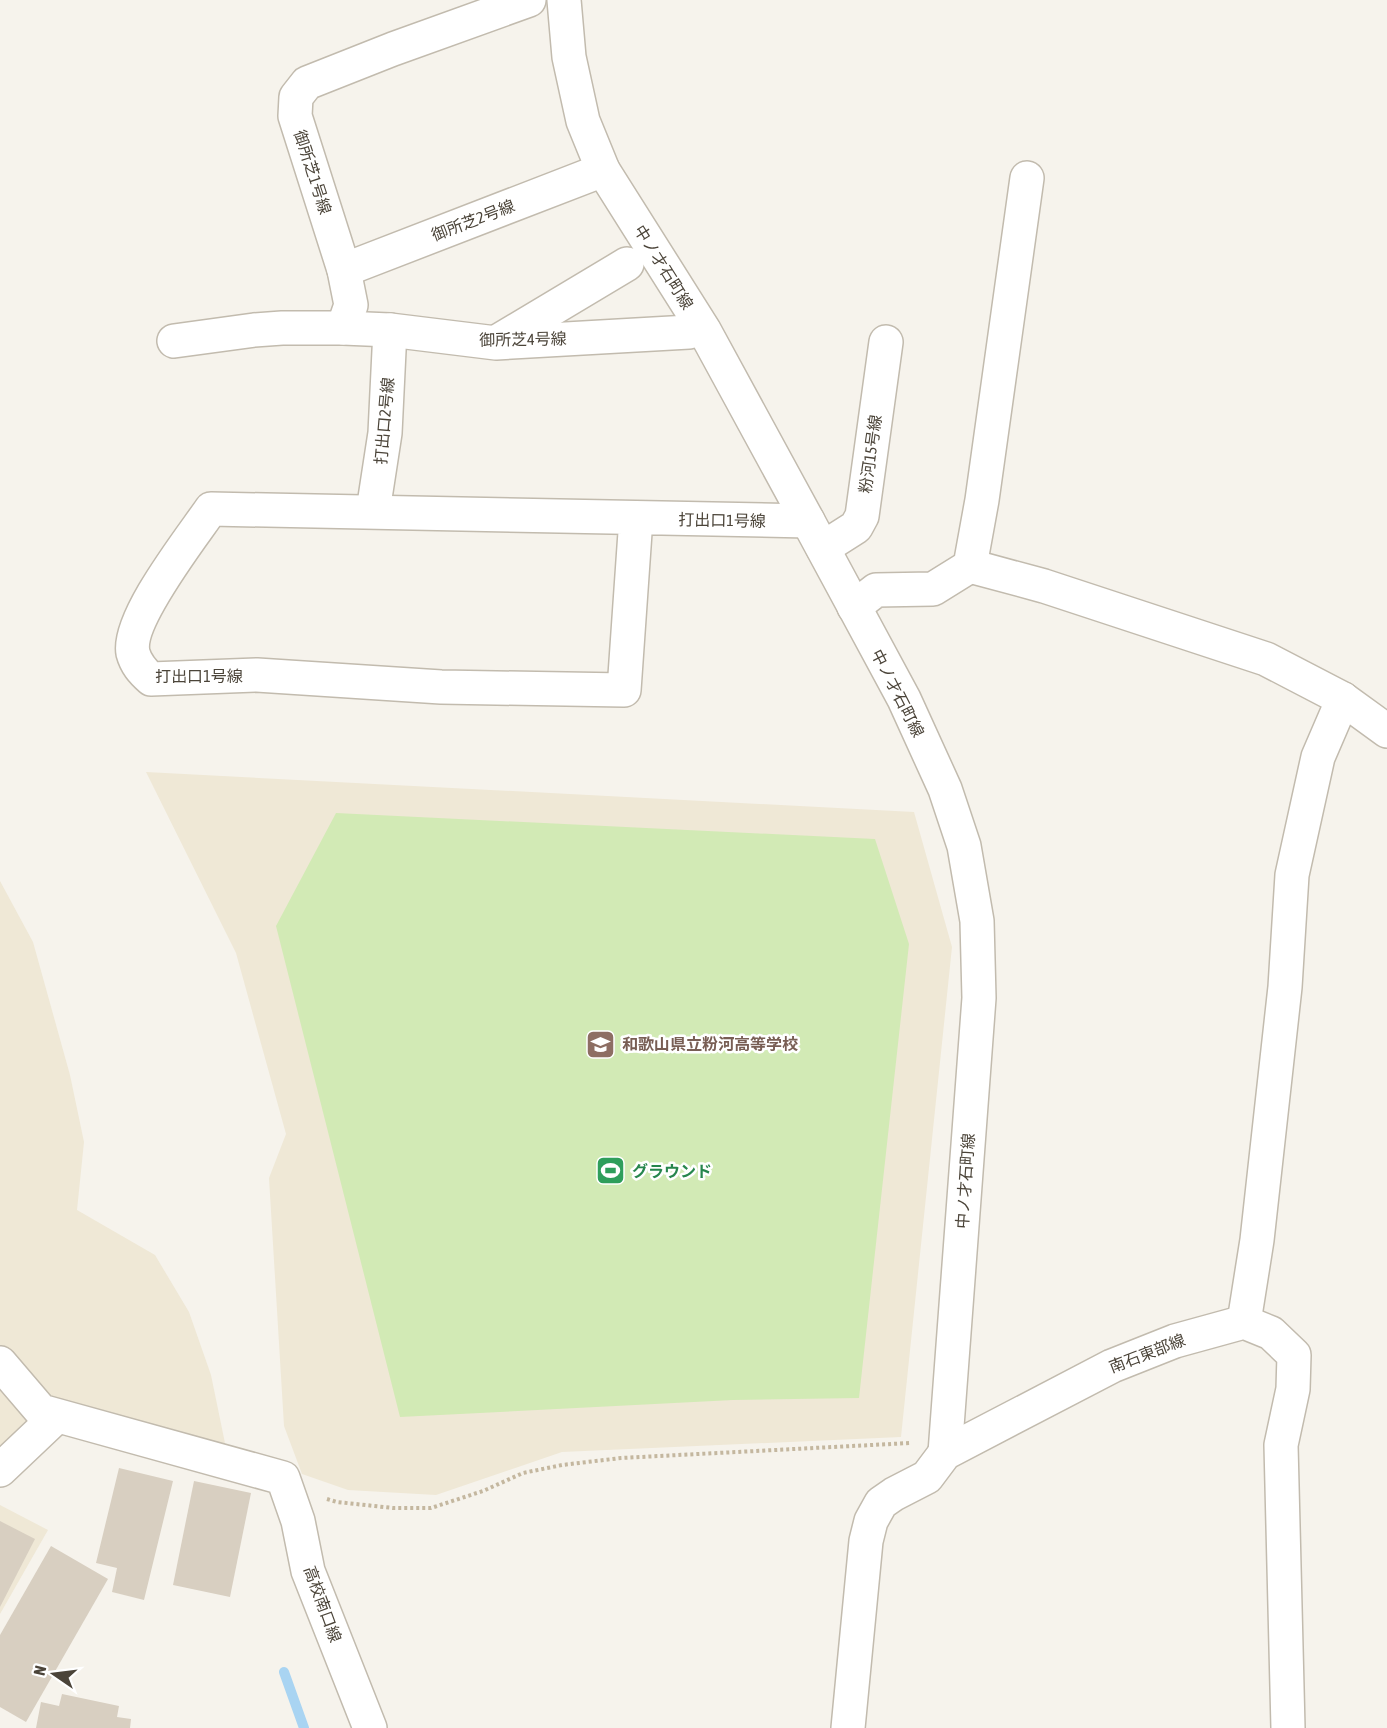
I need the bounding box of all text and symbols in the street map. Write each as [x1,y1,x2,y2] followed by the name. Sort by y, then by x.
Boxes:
[291,128,335,216] street label: 御所芝1号線
[429,196,517,244] street label: 御所芝2号線
[631,222,697,312] street label: 中ノ才石町線
[479,329,567,349] street label: 御所芝4号線
[371,377,397,465] street label: 打出口2号線
[856,414,884,494] street label: 粉河15号線
[678,510,766,530] street label: 打出口1号線
[868,646,928,740] street label: 中ノ才石町線
[155,667,243,685] street label: 打出口1号線
[585,1028,617,1060] school or university icon: 和歌山県立粉河高等学校
[622,1035,798,1053] place label: 和歌山県立粉河高等学校
[953,1132,977,1230] street label: 中ノ才石町線
[595,1155,627,1187] sports icon: グラウンド
[632,1162,712,1180] place label: グラウンド
[1106,1330,1188,1376] street label: 南石東部線
[301,1563,345,1645] street label: 高校南口線
[24,1644,84,1704] north arrow
[30,1664,49,1677] text: N

